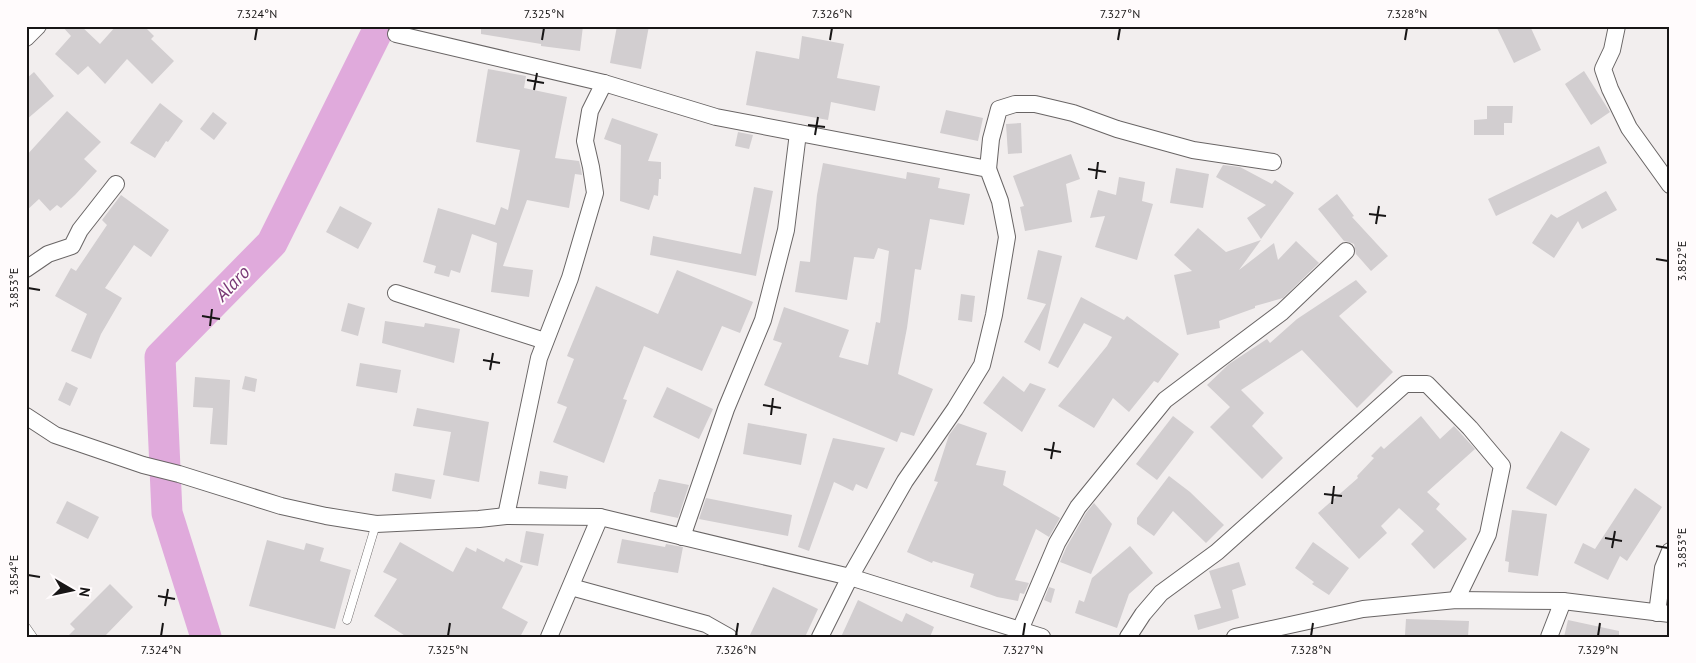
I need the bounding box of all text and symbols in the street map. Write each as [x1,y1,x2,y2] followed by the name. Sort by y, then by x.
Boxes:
[237,6,277,21] text: 7.324°N
[524,6,564,21] text: 7.325°N
[812,6,852,21] text: 7.326°N
[1100,6,1140,21] text: 7.327°N
[1387,6,1427,21] text: 7.328°N
[1674,241,1689,281] text: 3.852°E
[209,260,255,307] water label: Alaro
[6,268,21,308] text: 3.853°E
[1674,528,1689,568] text: 3.853°E
[6,555,21,595] text: 3.854°E
[48,566,98,616] north arrow
[75,586,94,598] text: N
[141,642,181,657] text: 7.324°N
[428,642,468,657] text: 7.325°N
[716,642,756,657] text: 7.326°N
[1003,642,1043,657] text: 7.327°N
[1291,642,1331,657] text: 7.328°N
[1578,642,1618,657] text: 7.329°N

